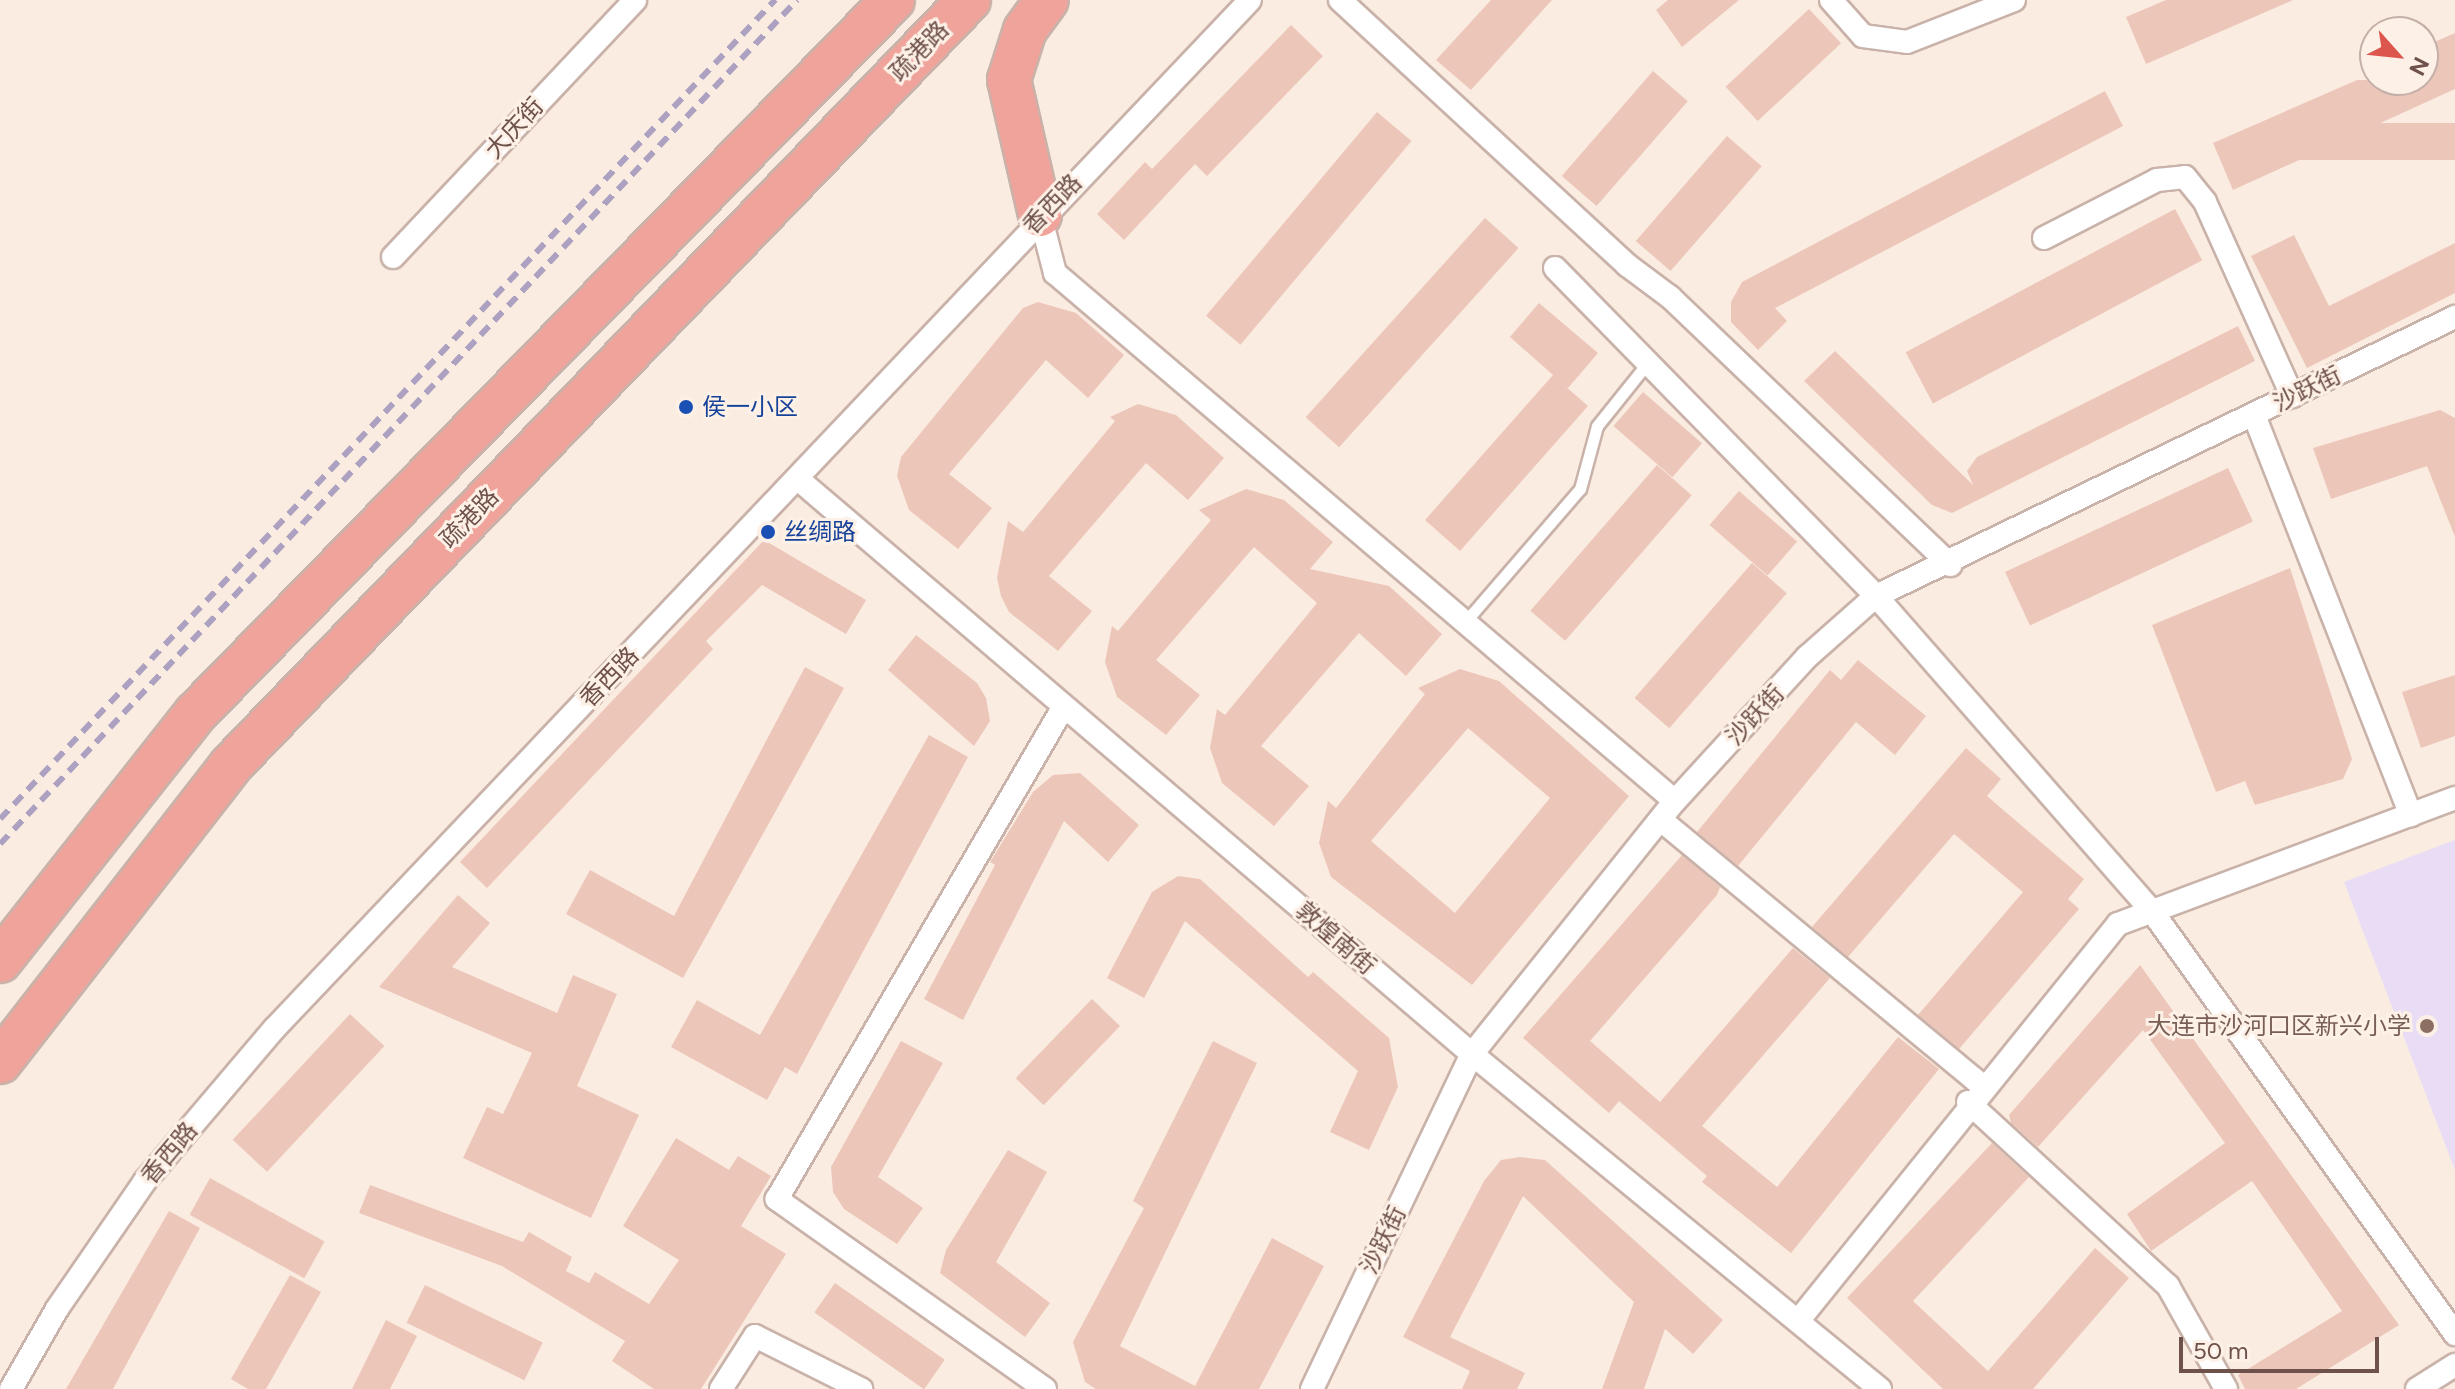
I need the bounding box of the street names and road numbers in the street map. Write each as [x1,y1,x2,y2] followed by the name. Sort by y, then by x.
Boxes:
[884,15,954,87] street label: 疏港路
[479,92,549,164] street label: 大庆街
[1017,168,1087,240] street label: 香西路
[2268,360,2346,418] street label: 沙跃街
[434,482,504,554] street label: 疏港路
[574,641,644,713] street label: 香西路
[1720,679,1790,751] street label: 沙跃街
[1290,896,1382,980] street label: 敦煌南街
[135,1116,203,1190] street label: 香西路
[1354,1201,1412,1279] street label: 沙跃街

